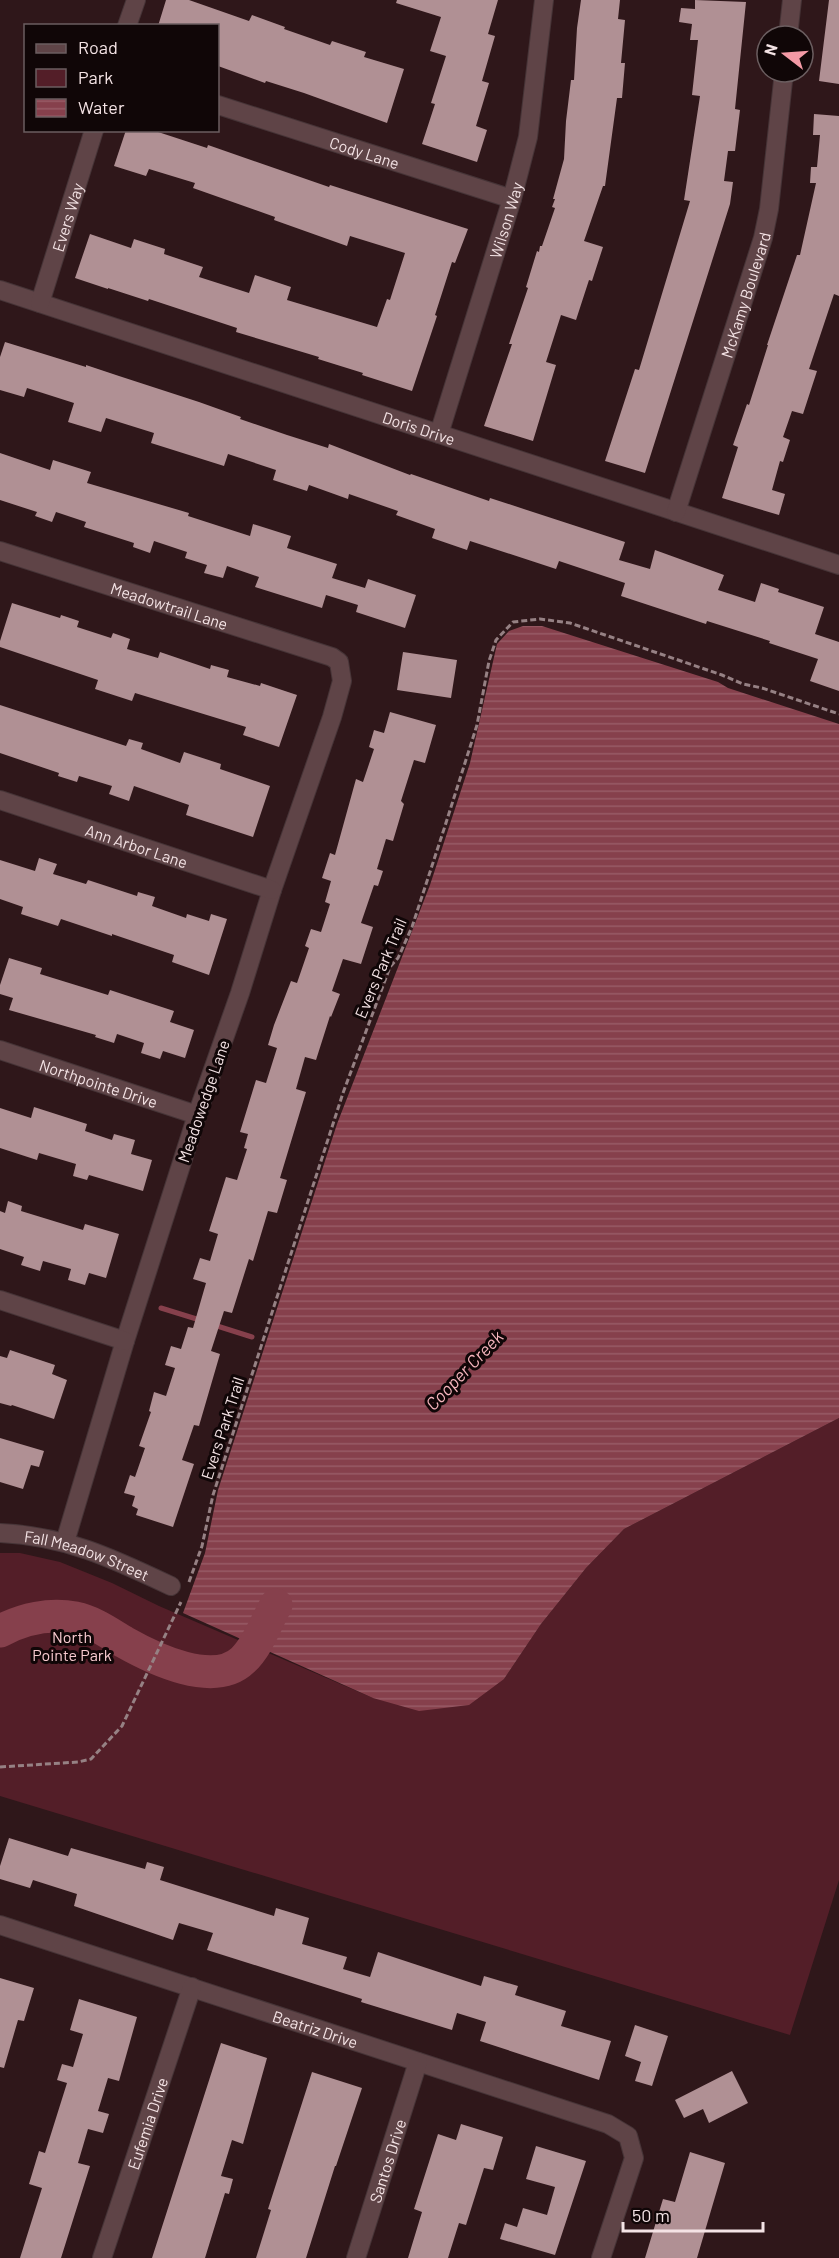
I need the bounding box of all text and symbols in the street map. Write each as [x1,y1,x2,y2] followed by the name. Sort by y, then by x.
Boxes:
[24,24,219,132] legend
[755,24,815,84] north arrow
[78,36,118,58] text: Road
[760,42,781,57] text: N
[78,66,113,88] text: Park
[78,96,125,118] text: Water
[327,132,402,172] street label: Cody Lane
[485,179,526,261] street label: Wilson Way
[47,180,87,254] street label: Evers Way
[716,230,774,360] street label: McKamy Boulevard
[380,407,458,448] street label: Doris Drive
[109,578,231,633] street label: Meadowtrail Lane
[83,819,190,871] street label: Ann Arbor Lane
[350,915,410,1021] street label: Evers Park Trail
[173,1037,233,1165] street label: Meadowedge Lane
[37,1054,160,1111] street label: Northpointe Drive
[420,1325,508,1415] water label: Cooper Creek
[196,1374,248,1482] street label: Evers Park Trail
[23,1526,152,1584] street label: Fall Meadow Street
[32,1627,112,1664] park label: North Pointe Park
[271,2005,360,2051] street label: Beatriz Drive
[123,2075,171,2172] street label: Eufemia Drive
[365,2116,409,2205] street label: Santos Drive
[623,2195,762,2233] scale bar
[632,2204,670,2226] text: 50 m

